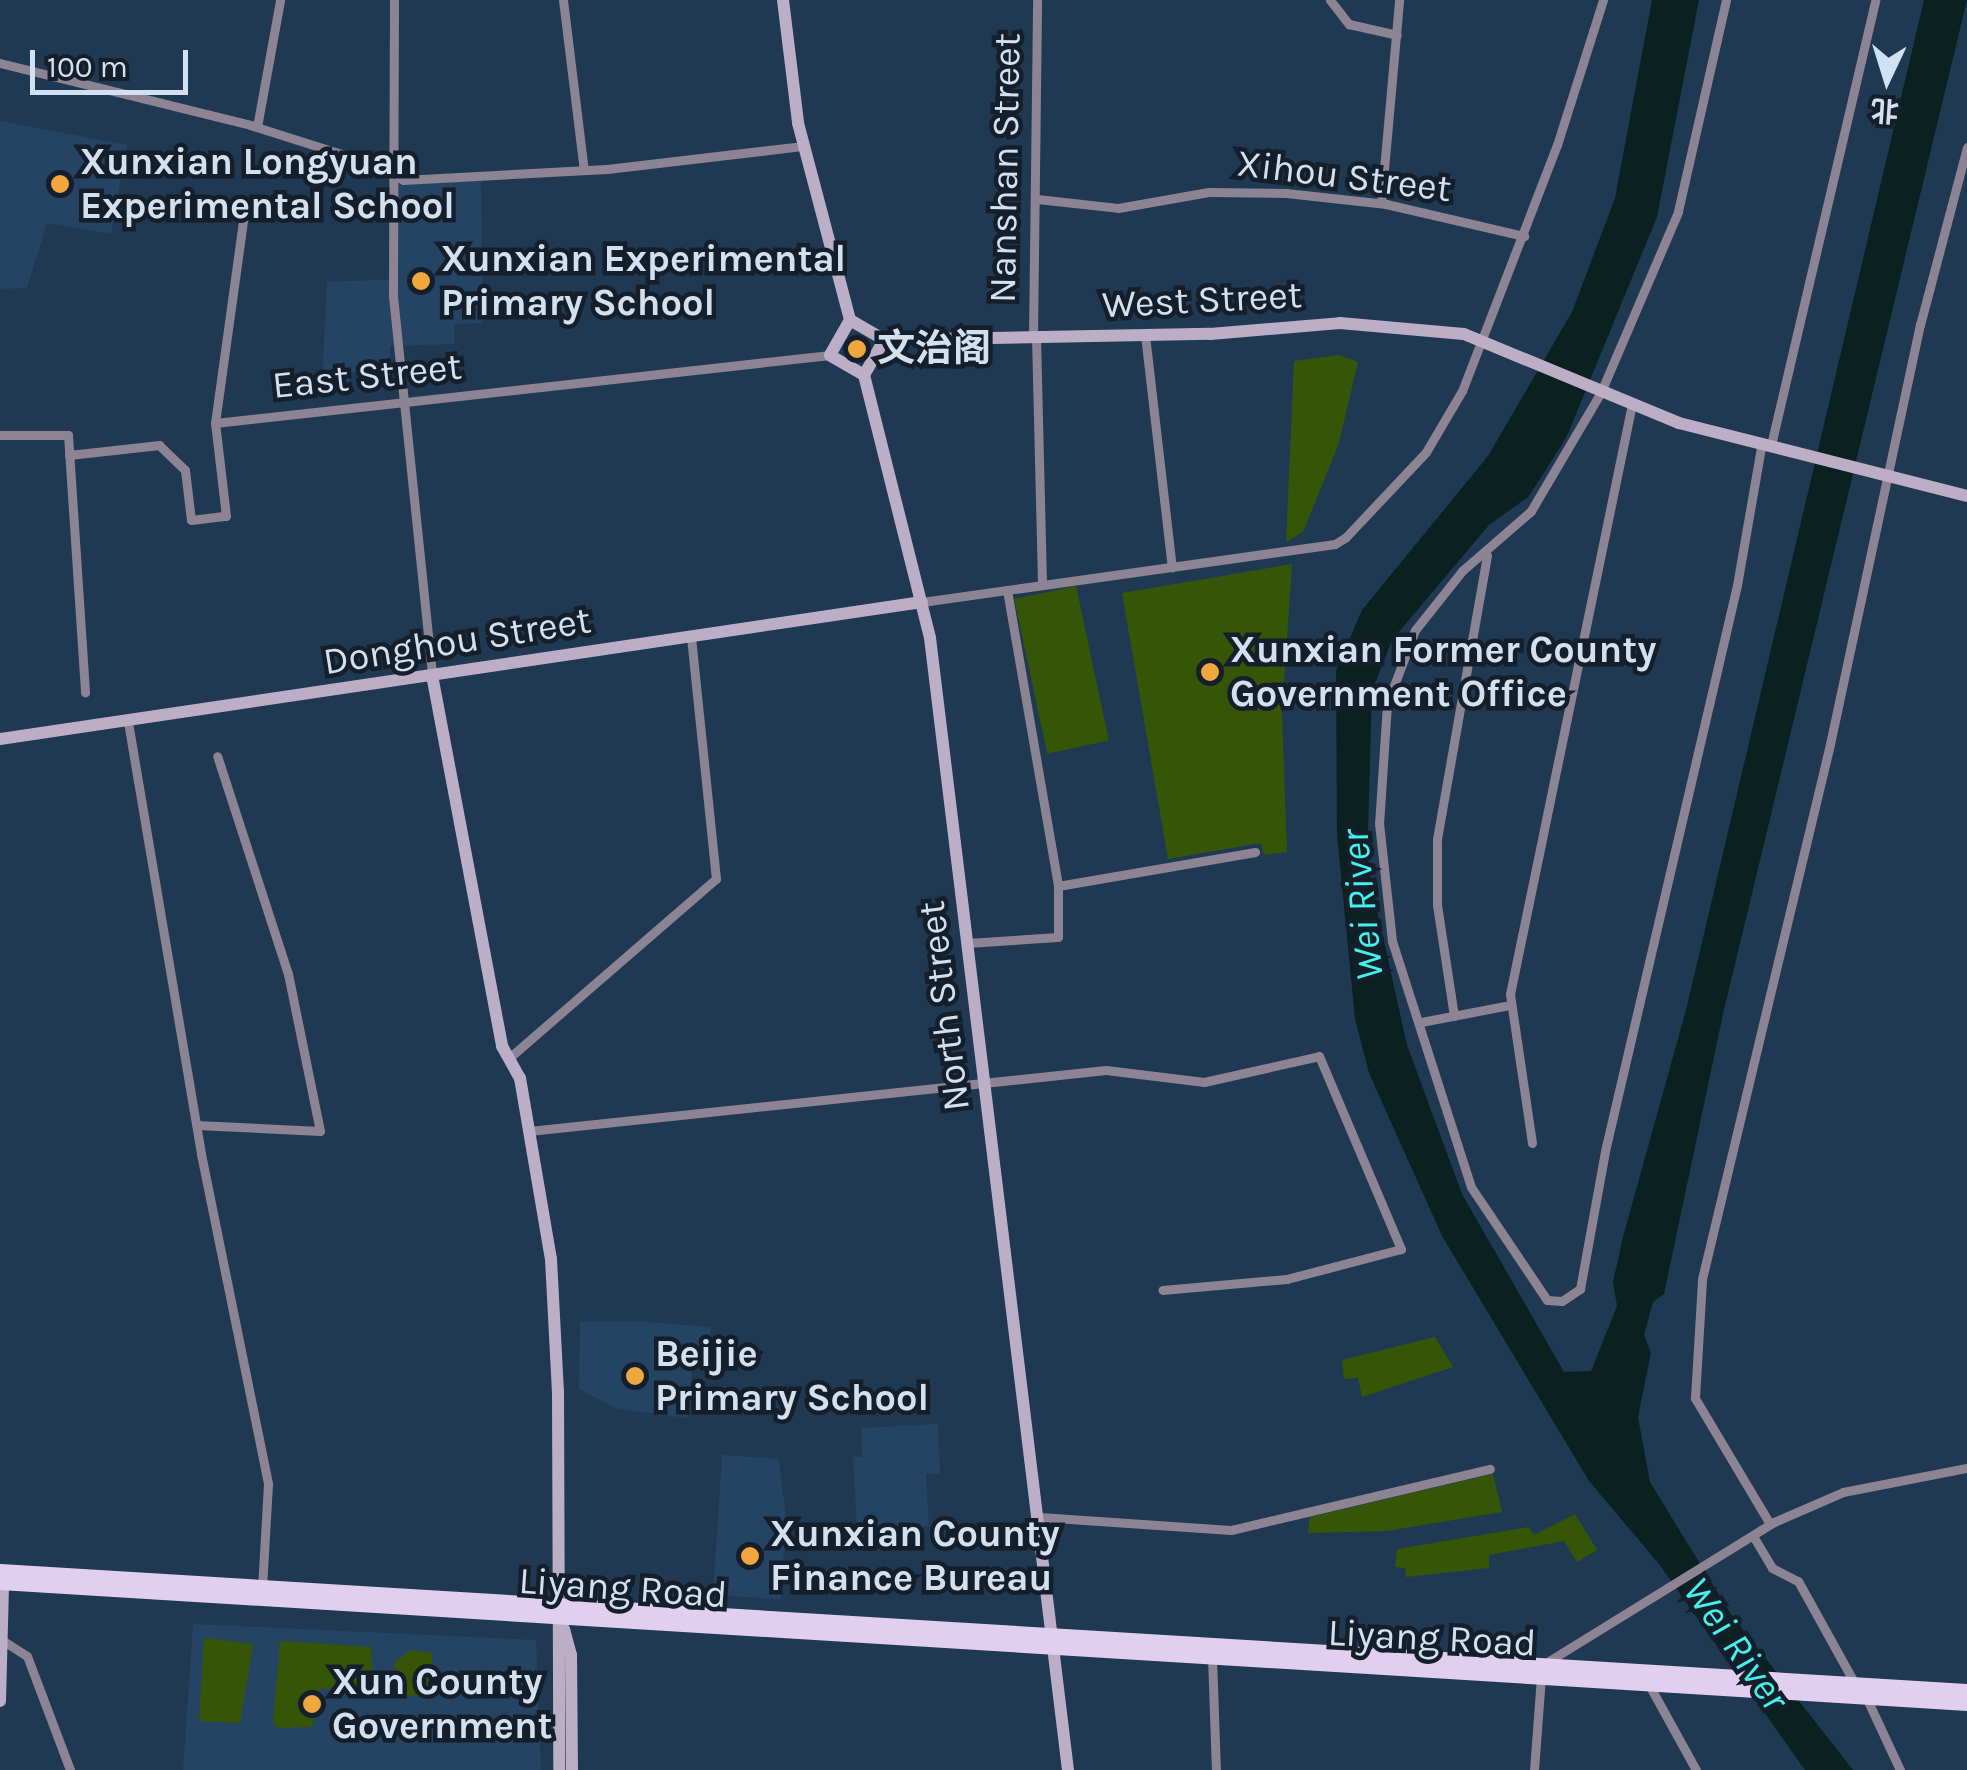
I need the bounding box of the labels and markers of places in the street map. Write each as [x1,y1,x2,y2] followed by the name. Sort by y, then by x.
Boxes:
[80,139,455,228] place label: Xunxian Longyuan Experimental School
[49,173,71,195] marker: Xunxian Longyuan Experimental School
[441,236,846,326] place label: Xunxian Experimental Primary School
[410,270,432,292] marker: Xunxian Experimental Primary School
[877,326,991,372] place label: 文治阁
[846,338,868,360] marker: 文治阁
[1230,627,1656,716] place label: Xunxian Former County Government Office
[1199,661,1221,683] marker: Xunxian Former County Government Office
[655,1331,929,1420] place label: Beijie Primary School
[624,1365,646,1387] marker: Beijie Primary School
[770,1511,1060,1600] place label: Xunxian County Finance Bureau
[739,1545,761,1567] marker: Xunxian County Finance Bureau
[332,1659,553,1748] place label: Xun County Government
[301,1693,323,1715] marker: Xun County Government

